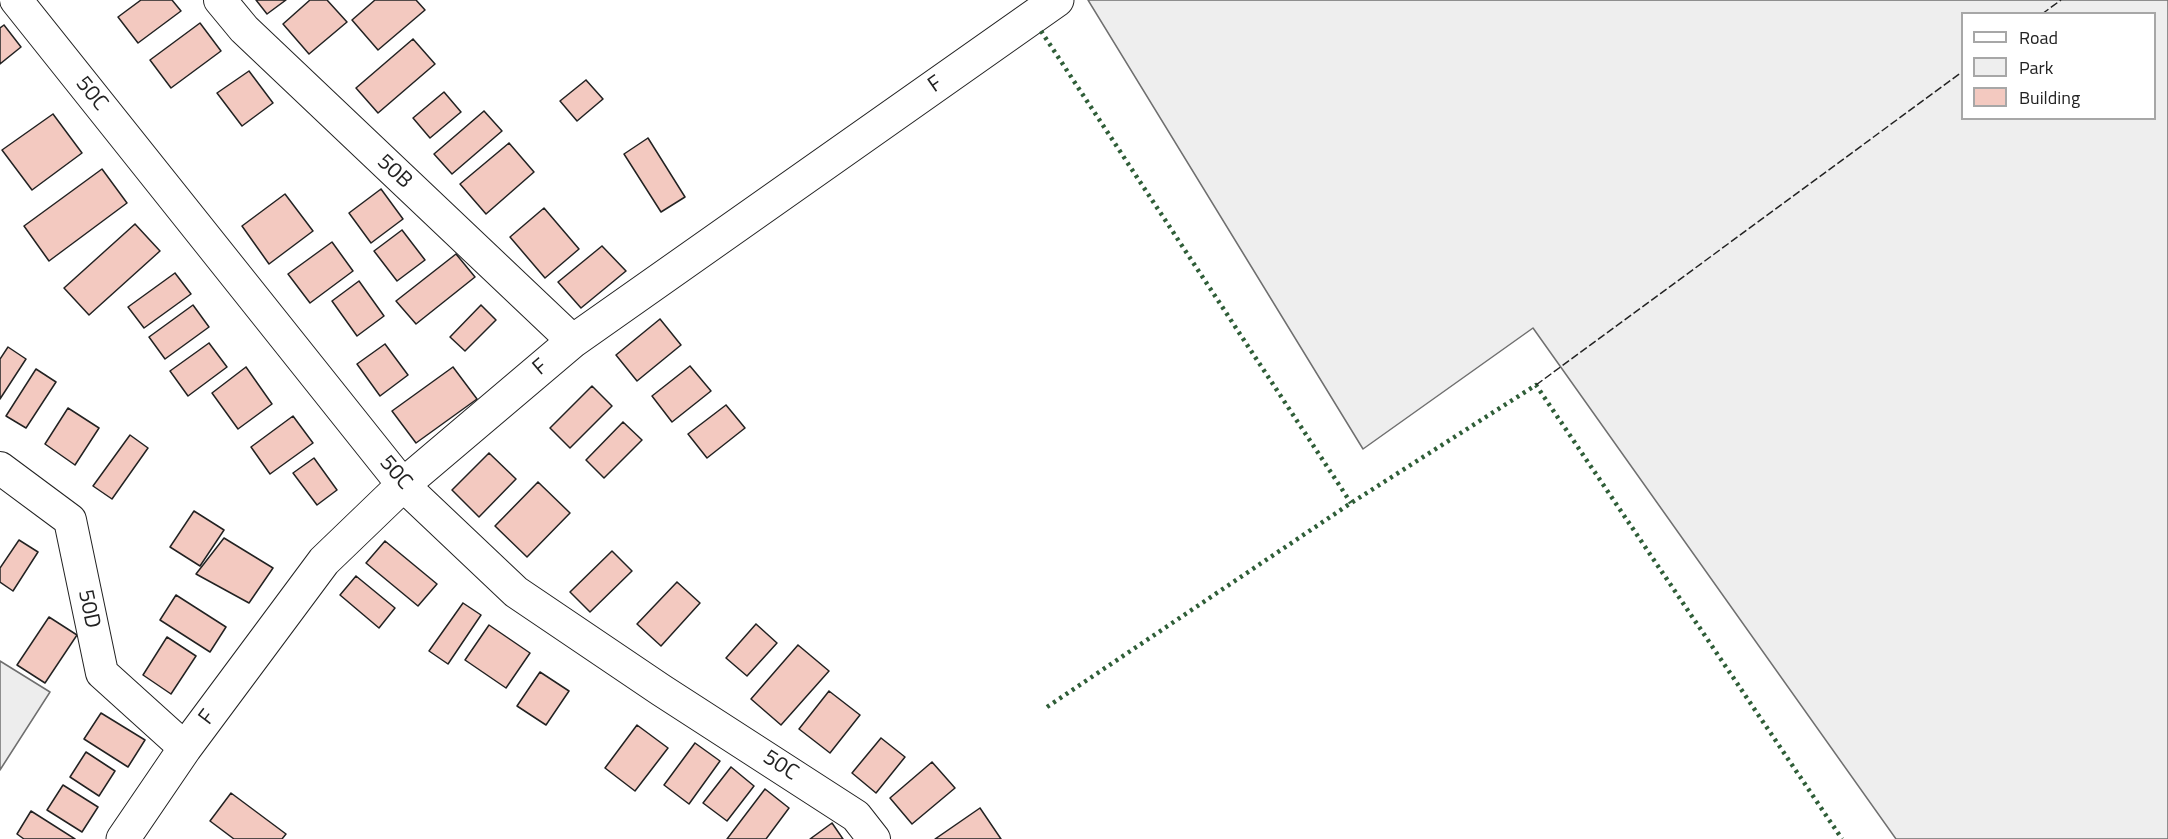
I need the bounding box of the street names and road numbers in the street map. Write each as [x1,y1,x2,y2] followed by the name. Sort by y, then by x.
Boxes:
[69,71,113,117] street label: 50C
[924,71,948,99] street label: F
[371,149,417,195] street label: 50B
[528,354,554,382] street label: F
[373,451,417,495] street label: 50C
[71,587,105,631] street label: 50D
[194,705,222,731] street label: F
[757,745,803,787] street label: 50C

